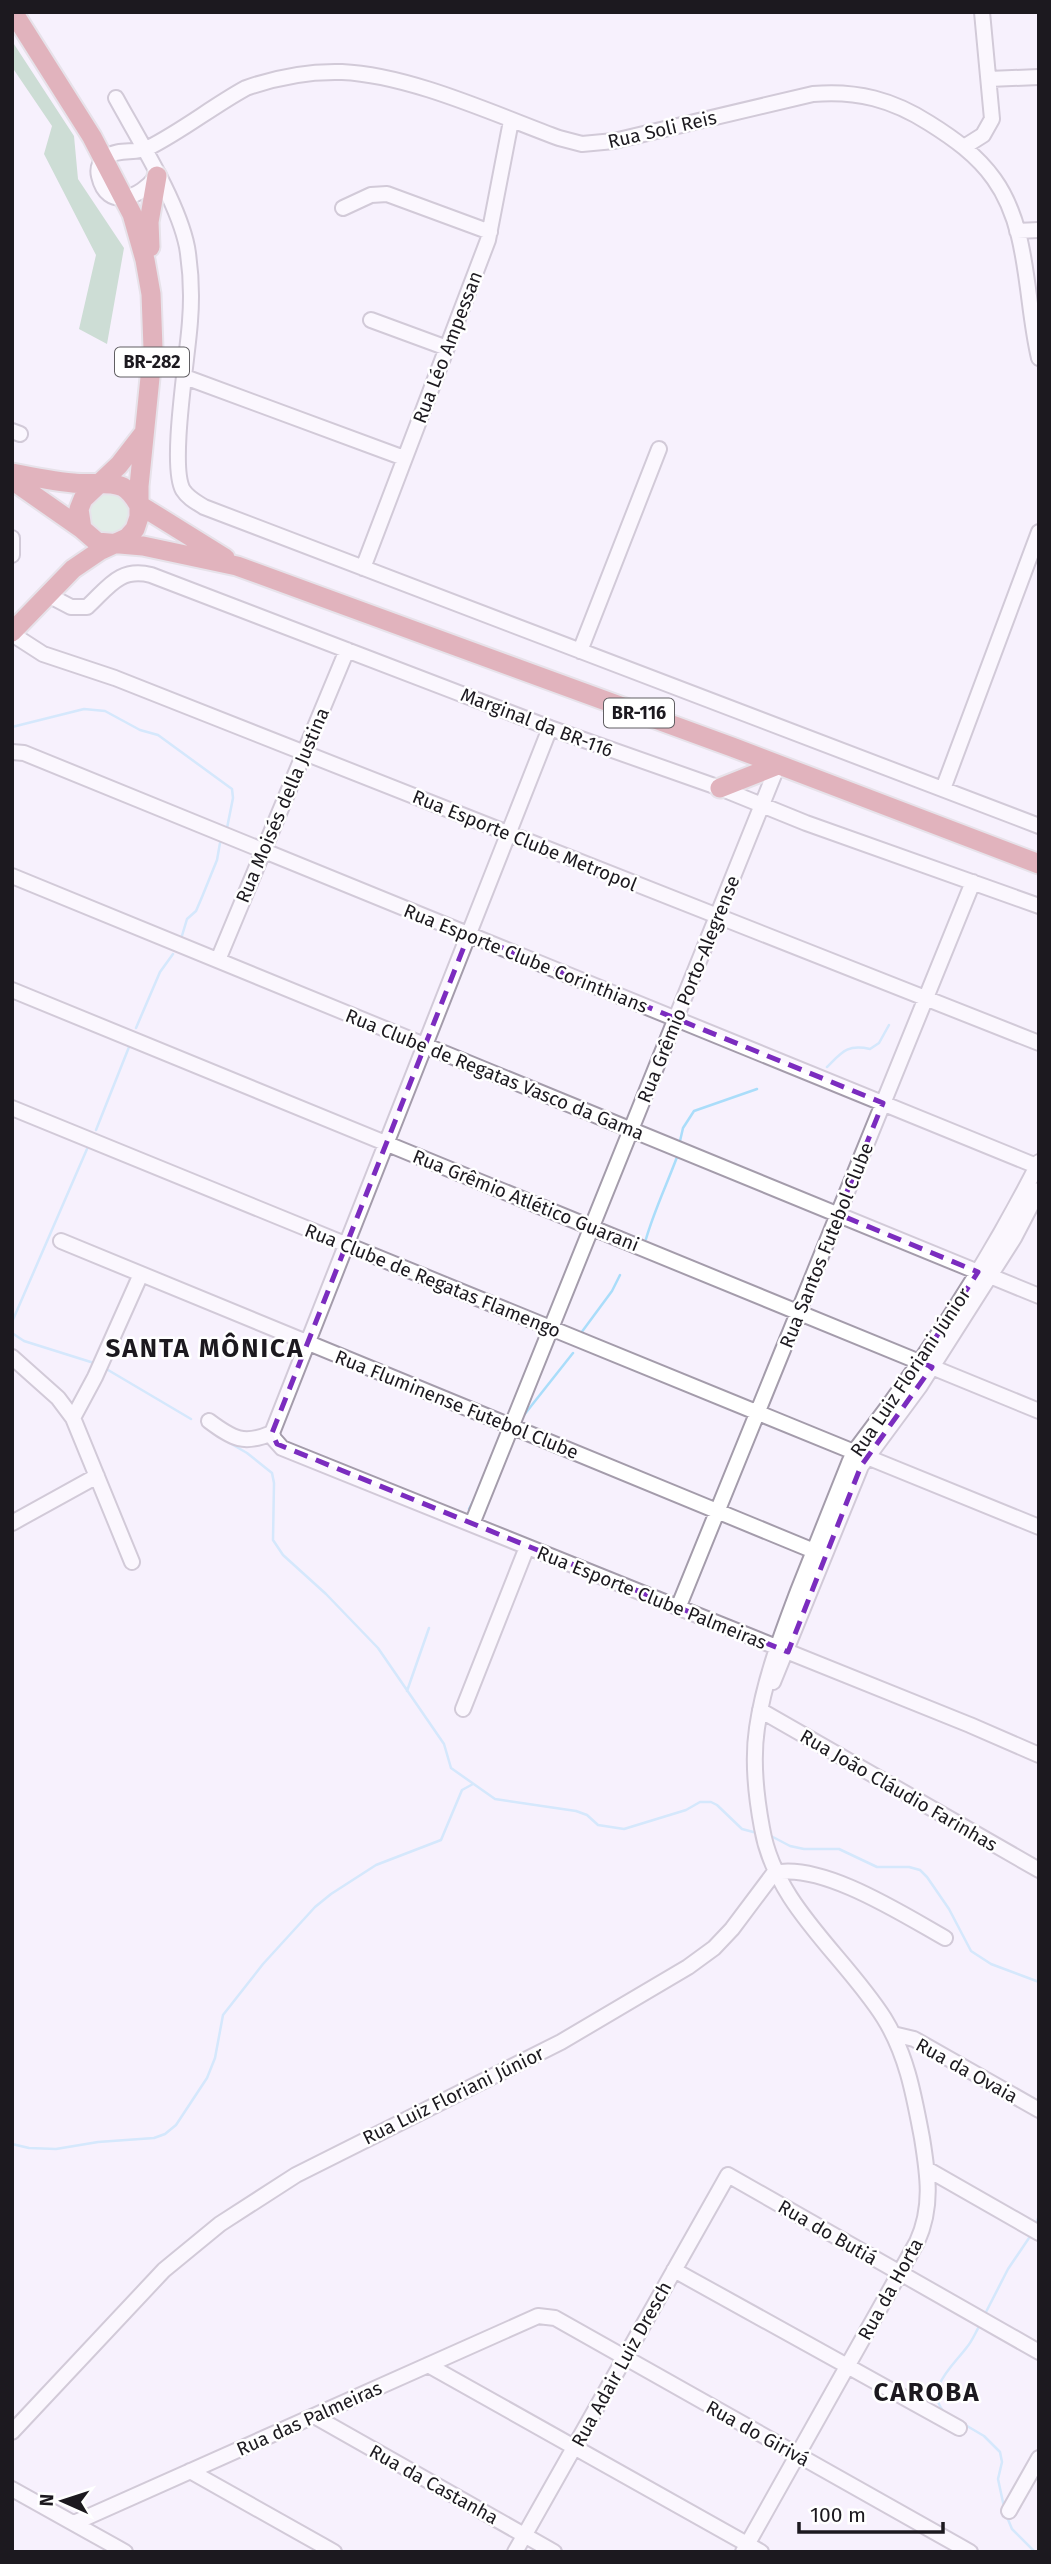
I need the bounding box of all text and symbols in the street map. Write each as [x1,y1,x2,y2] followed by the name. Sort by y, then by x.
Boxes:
[605,106,719,153] street label: Rua Soli Reis
[408,268,487,426] street label: Rua Léo Ampessan
[115,348,189,376] road number: BR-282
[457,683,616,762] street label: Marginal da BR-116
[604,698,674,728] road number: BR-116
[231,704,334,906] street label: Rua Moisés della Justina
[409,785,641,896] street label: Rua Esporte Clube Metropol
[632,872,745,1106] street label: Rua Grêmio Porto-Alegrense
[400,899,651,1018] street label: Rua Esporte Clube Corinthians
[342,1004,647,1145] street label: Rua Clube de Regatas Vasco da Gama
[775,1139,878,1351] street label: Rua Santos Futebol Clube
[409,1144,642,1256] street label: Rua Grêmio Atlético Guarani
[301,1218,564,1342] street label: Rua Clube de Regatas Flamengo
[845,1283,976,1461] street label: Rua Luiz Floriani Júnior
[106,1332,304,1364] district label: SANTA MÔNICA
[332,1345,582,1464] street label: Rua Fluminense Futebol Clube
[534,1541,770,1654] street label: Rua Esporte Clube Palmeiras
[796,1725,1002,1856] street label: Rua João Cláudio Farinhas
[912,2033,1022,2108] street label: Rua da Ovaia
[359,2041,548,2149] street label: Rua Luiz Floriani Júnior
[774,2195,881,2270] street label: Rua do Butiá
[853,2234,928,2344] street label: Rua da Horta
[566,2277,676,2451] street label: Rua Adair Luiz Dresch
[233,2376,386,2461] street label: Rua das Palmeiras
[873,2377,981,2408] district label: CAROBA
[702,2396,814,2471] street label: Rua do Girivá
[365,2440,502,2529] street label: Rua da Castanha
[28,2466,98,2536] north arrow
[799,2490,942,2534] scale bar
[35,2493,58,2507] text: N
[810,2502,866,2528] text: 100 m

